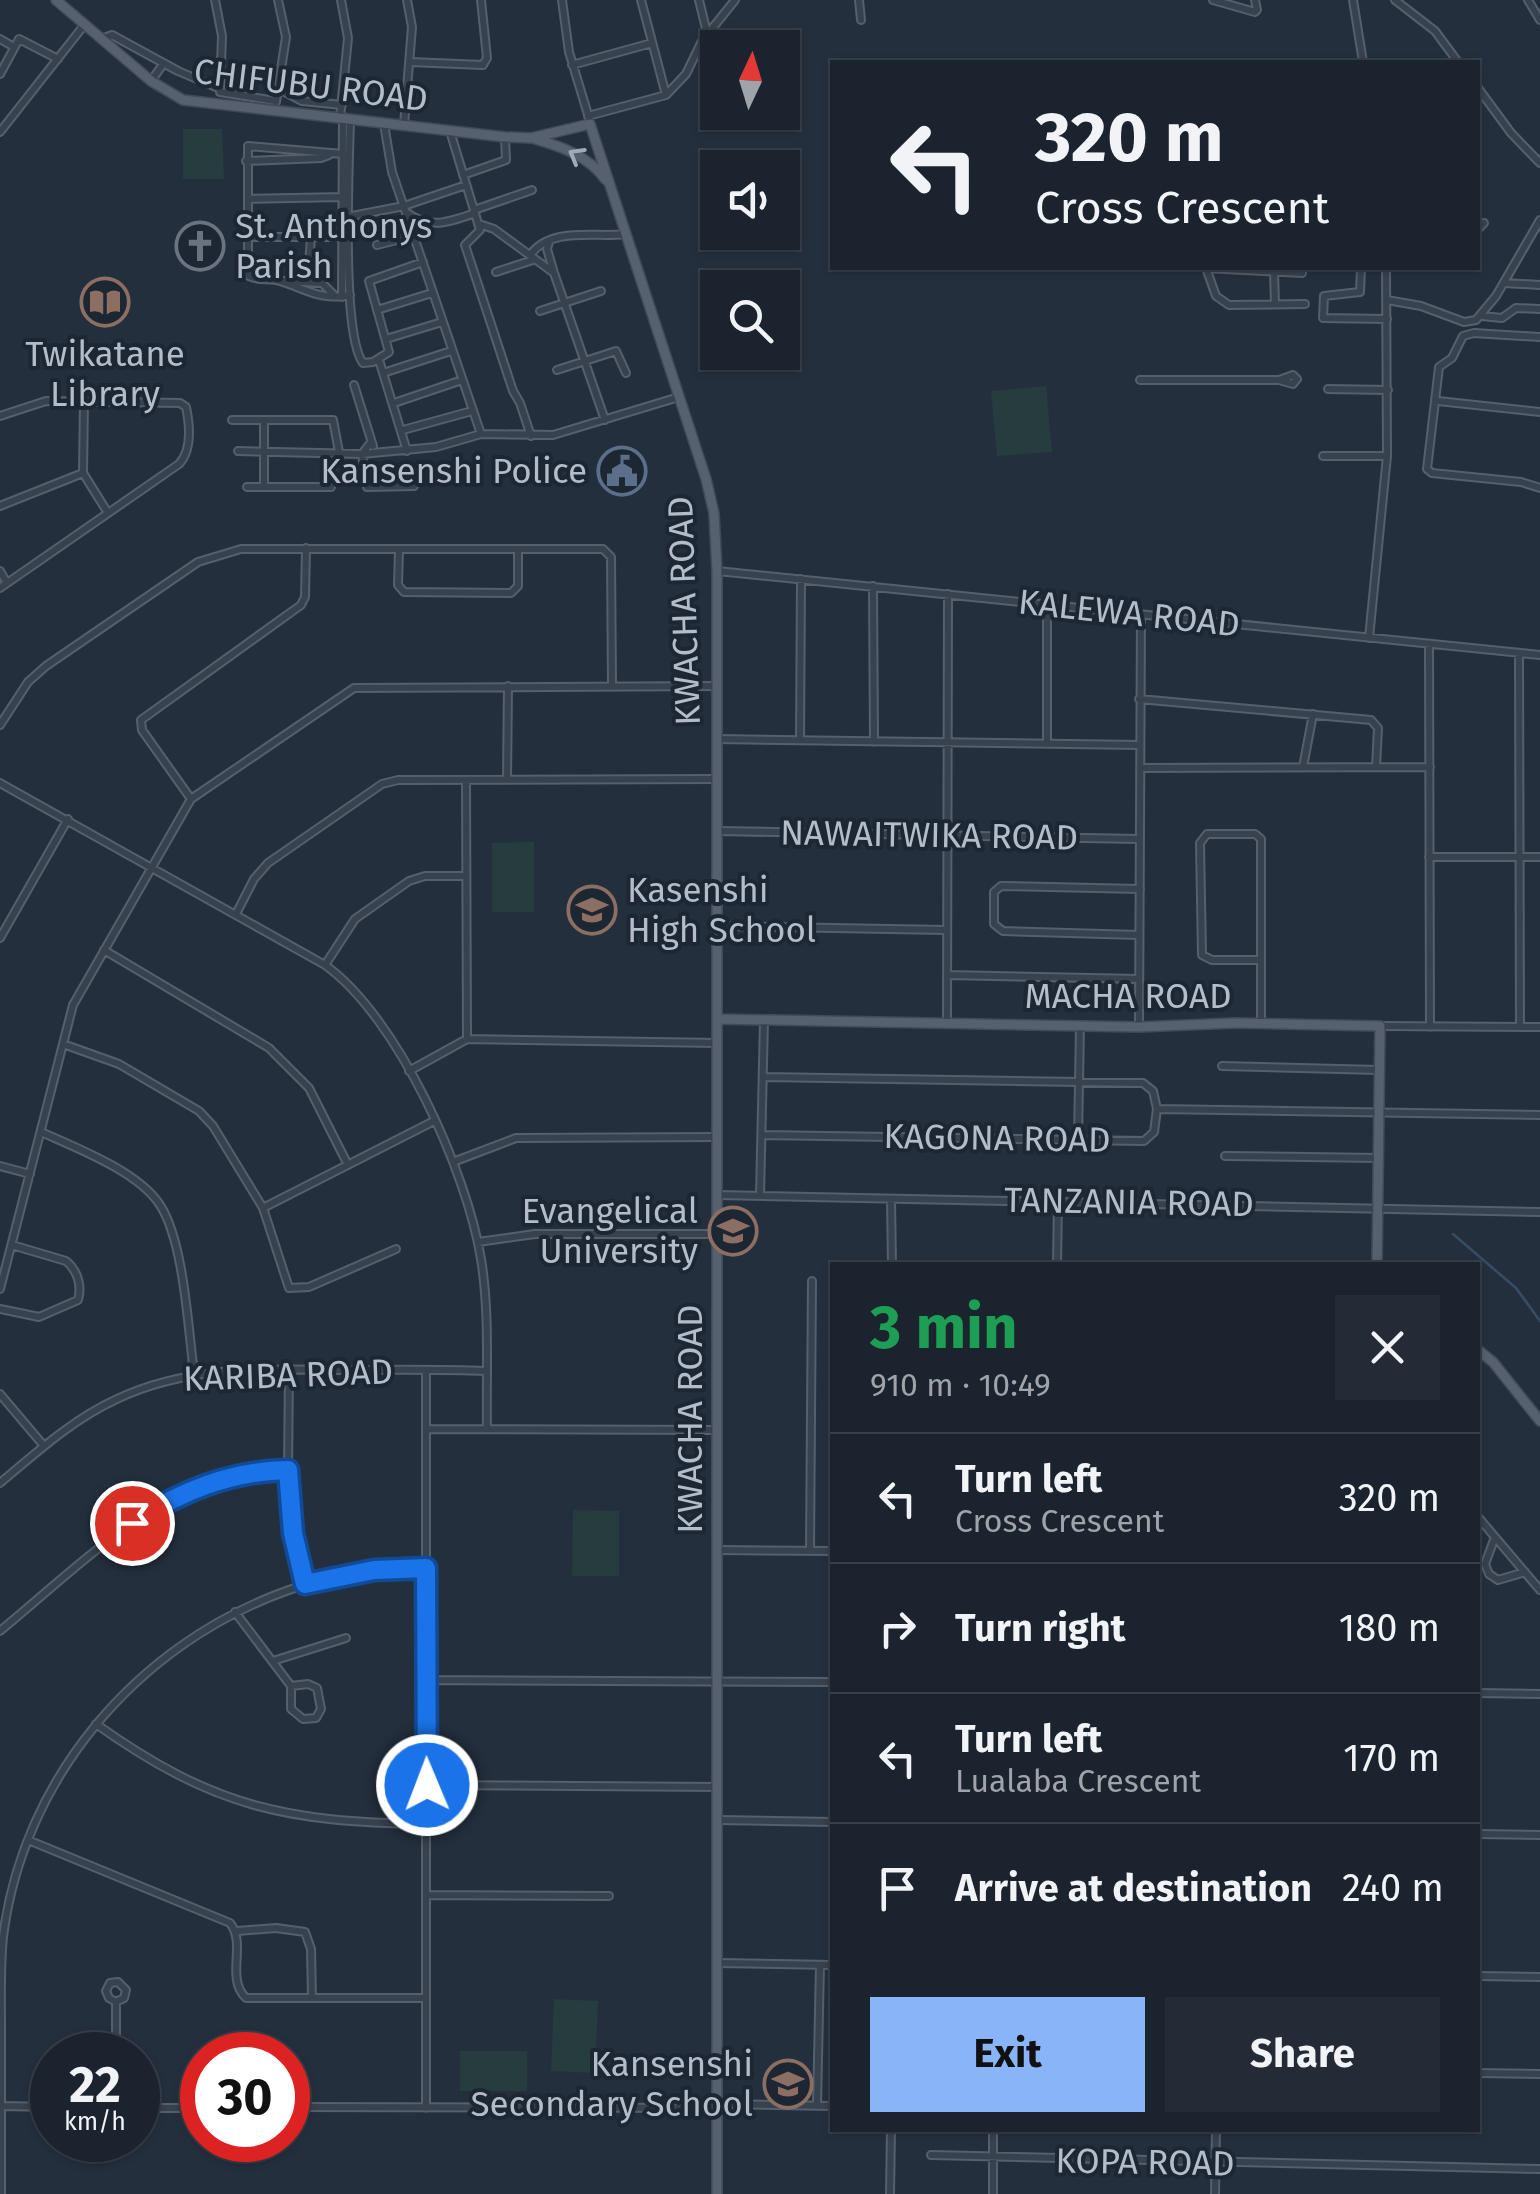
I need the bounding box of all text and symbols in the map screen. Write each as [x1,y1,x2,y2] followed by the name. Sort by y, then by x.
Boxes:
[700,30,800,130] north arrow
[700,30,800,370] map controls
[192,50,430,120] street label: CHIFUBU ROAD
[1035,96,1224,180] text: 320 m
[870,100,1000,230] icon: left
[568,148,586,167] one-way arrow
[700,150,800,250] button: sound
[1035,181,1329,235] text: Cross Crescent
[235,205,432,287] place label: St. Anthonys Parish
[174,220,226,272] church icon: St. Anthonys Parish
[700,270,800,370] button: search
[79,276,131,328] library icon: Twikatane Library
[25,333,185,415] place label: Twikatane Library
[596,445,648,497] public building icon: Kansenshi Police
[320,450,587,492] place label: Kansenshi Police
[659,496,709,726] street label: KWACHA ROAD
[1016,580,1242,646] street label: KALEWA ROAD
[780,811,1078,859] street label: NAWAITWIKA ROAD
[627,869,816,951] place label: Kasenshi High School
[566,884,618,936] school or university icon: Kasenshi High School
[1025,975,1232,1017] street label: MACHA ROAD
[883,1115,1111,1161] street label: KAGONA ROAD
[1004,1179,1254,1225] street label: TANZANIA ROAD
[522,1190,698,1272] place label: Evangelical University
[707,1205,759,1257] school or university icon: Evangelical University
[870,1292,1018,1364] text: 3 min
[1335,1295,1440,1400] button: close
[669,1304,711,1534] street label: KWACHA ROAD
[182,1350,394,1400] street label: KARIBA ROAD
[870,1366,1051,1404] text: 910 m · 10:49
[955,1456,1102,1502] text: Turn left
[870,1471,925,1526] icon: left
[1339,1475,1440,1521] text: 320 m
[90,1481,175,1566] pin
[105,1496,160,1551] icon: arrive
[955,1502,1164,1540] text: Cross Crescent
[870,1601,925,1656] icon: right
[955,1605,1125,1651] text: Turn right
[1339,1605,1440,1651] text: 180 m
[955,1716,1102,1762] text: Turn left
[870,1731,925,1786] icon: left
[375,1733,479,1837] position arrow
[1343,1735,1440,1781] text: 170 m
[955,1762,1201,1800] text: Lualaba Crescent
[870,1861,925,1916] icon: arrive
[955,1865,1312,1911] text: Arrive at destination
[1342,1865,1444,1911] text: 240 m
[870,1997,1145,2112] button: Exit
[1165,1997,1440,2112] button: Share
[180,2032,310,2162] speed limit sign: 30
[470,2043,753,2125] place label: Kansenshi Secondary School
[69,2055,121,2115] text: 22
[762,2058,814,2110] school or university icon: Kansenshi Secondary School
[64,2107,126,2137] text: km/h
[1055,2139,1235,2185] street label: KOPA ROAD

